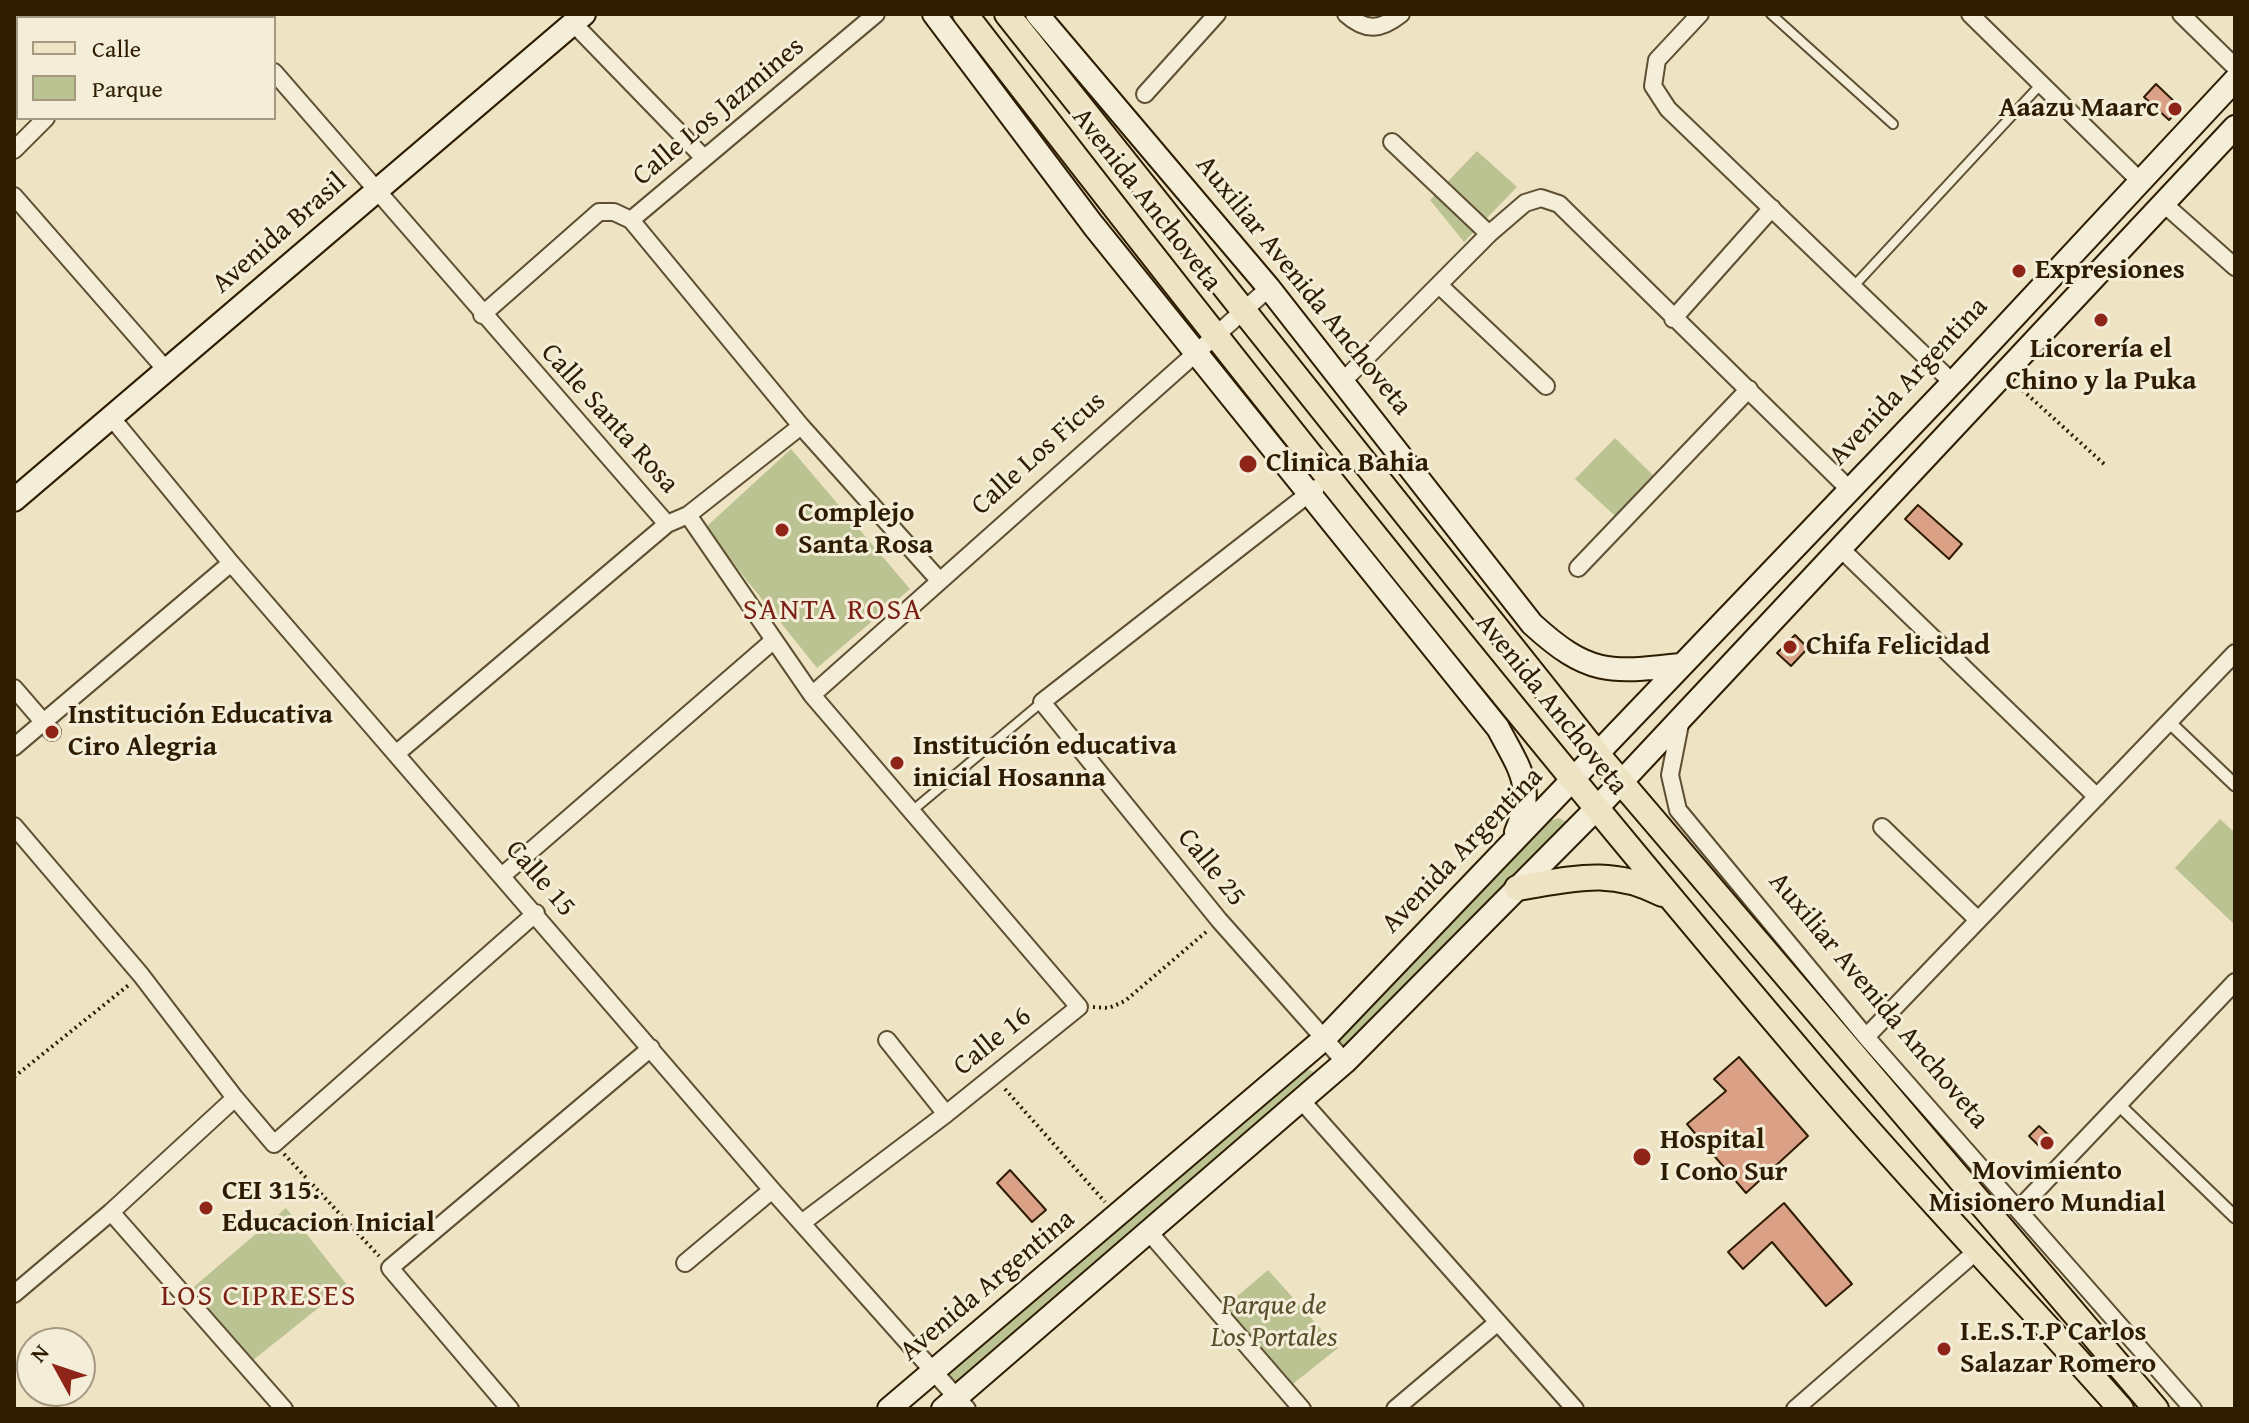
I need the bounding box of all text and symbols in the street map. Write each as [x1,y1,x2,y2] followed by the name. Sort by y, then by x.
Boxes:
[16,16,276,120] legend
[626,30,812,194] street label: Calle Los Jazmines
[92,31,141,66] text: Calle
[92,71,163,106] text: Parque
[1999,92,2159,126] place label: Aaazu Maarc
[2166,100,2184,118] marker: Aaazu Maarc
[1064,102,1228,298] street label: Avenida Anchoveta
[1188,149,1418,423] street label: Auxiliar Avenida Anchoveta
[206,166,354,302] street label: Avenida Brasil
[2035,254,2185,288] place label: Expresiones
[2010,262,2028,280] marker: Expresiones
[1822,291,1996,473] street label: Avenida Argentina
[2092,311,2110,329] marker: Licorería el Chino y la Puka
[2005,333,2197,399] place label: Licorería el Chino y la Puka
[533,337,685,501] street label: Calle Santa Rosa
[965,385,1113,523] street label: Calle Los Ficus
[1266,447,1429,481] place label: Clinica Bahia
[1237,453,1259,475] marker: Clinica Bahia
[798,497,933,563] place label: Complejo Santa Rosa
[773,521,791,539] marker: Complejo Santa Rosa
[743,593,923,629] district label: SANTA ROSA
[1468,608,1634,802] street label: Avenida Anchoveta
[1806,630,1990,664] place label: Chifa Felicidad
[1781,638,1799,656] marker: Chifa Felicidad
[68,699,333,765] place label: Institución Educativa Ciro Alegria
[43,723,61,741] marker: Institución Educativa Ciro Alegria
[913,730,1177,796] place label: Institución educativa inicial Hosanna
[888,754,906,772] marker: Institución educativa inicial Hosanna
[1375,761,1551,941] street label: Avenida Argentina
[1169,822,1253,914] street label: Calle 25
[498,834,582,924] street label: Calle 15
[1761,866,1995,1136] street label: Auxiliar Avenida Anchoveta
[947,1000,1039,1084] street label: Calle 16
[1660,1124,1788,1190] place label: Hospital I Cono Sur
[2038,1134,2056,1152] marker: Movimiento Misionero Mundial
[1631,1146,1653,1168] marker: Hospital I Cono Sur
[1929,1155,2165,1221] place label: Movimiento Misionero Mundial
[222,1175,435,1241] place label: CEI 315. Educacion Inicial
[197,1199,215,1217] marker: CEI 315. Educacion Inicial
[894,1203,1082,1369] street label: Avenida Argentina
[161,1279,357,1315] district label: LOS CIPRESES
[1211,1290,1337,1356] park label: Parque de Los Portales
[1960,1316,2156,1382] place label: I.E.S.T.P Carlos Salazar Romero
[16,1327,96,1407] north arrow
[22,1337,56,1369] text: N
[1935,1340,1953,1358] marker: I.E.S.T.P Carlos Salazar Romero

